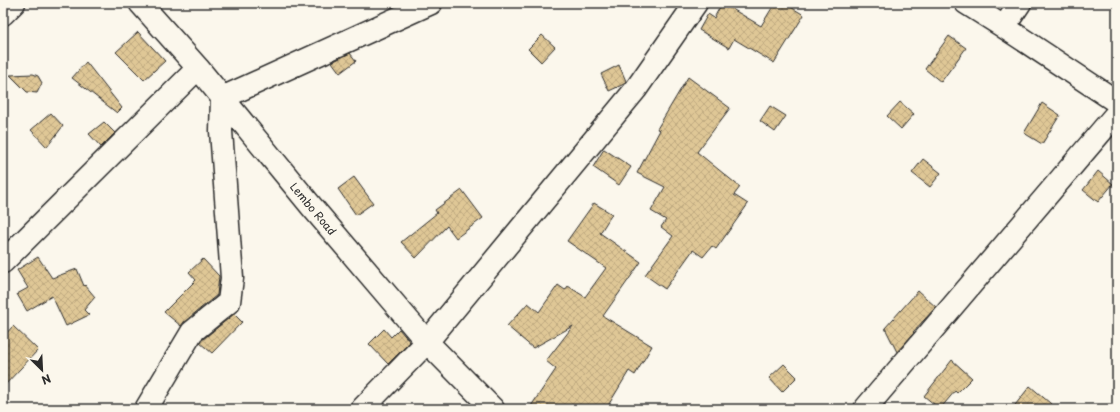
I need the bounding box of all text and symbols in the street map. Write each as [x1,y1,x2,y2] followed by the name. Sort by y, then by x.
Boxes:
[286,179,341,239] street label: Lembo Road
[22,350,62,390] north arrow
[39,370,54,389] text: N

